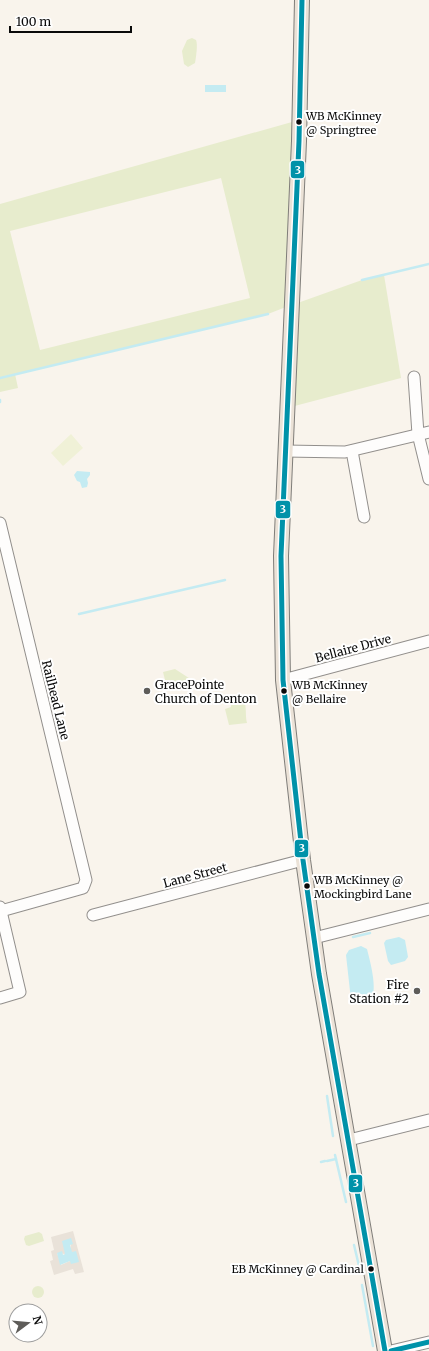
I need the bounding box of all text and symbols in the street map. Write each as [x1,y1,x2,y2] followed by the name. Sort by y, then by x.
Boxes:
[10,8,131,34] scale bar
[16,14,51,29] text: 100 m
[305,109,382,137] place label: WB McKinney @ Springtree
[294,117,304,127] marker: WB McKinney @ Springtree
[290,160,305,179] line badge: 3
[295,163,301,177] text: 3
[275,500,291,519] line badge: 3
[280,502,286,516] text: 3
[314,631,392,665] street label: Bellaire Drive
[39,659,73,741] street label: Railhead Lane
[155,677,257,706] place label: GracePointe Church of Denton
[291,678,368,706] place label: WB McKinney @ Bellaire
[142,686,152,696] marker: GracePointe Church of Denton
[279,686,289,696] marker: WB McKinney @ Bellaire
[294,839,309,858] line badge: 3
[299,841,305,855] text: 3
[161,859,229,891] street label: Lane Street
[313,873,412,901] place label: WB McKinney @ Mockingbird Lane
[302,881,312,891] marker: WB McKinney @ Mockingbird Lane
[349,977,409,1006] place label: Fire Station #2
[412,986,422,996] marker: Fire Station #2
[348,1174,363,1193] line badge: 3
[353,1176,359,1190] text: 3
[232,1262,365,1276] place label: EB McKinney @ Cardinal
[366,1264,376,1274] marker: EB McKinney @ Cardinal
[8,1303,48,1343] north arrow
[30,1314,46,1327] text: N

